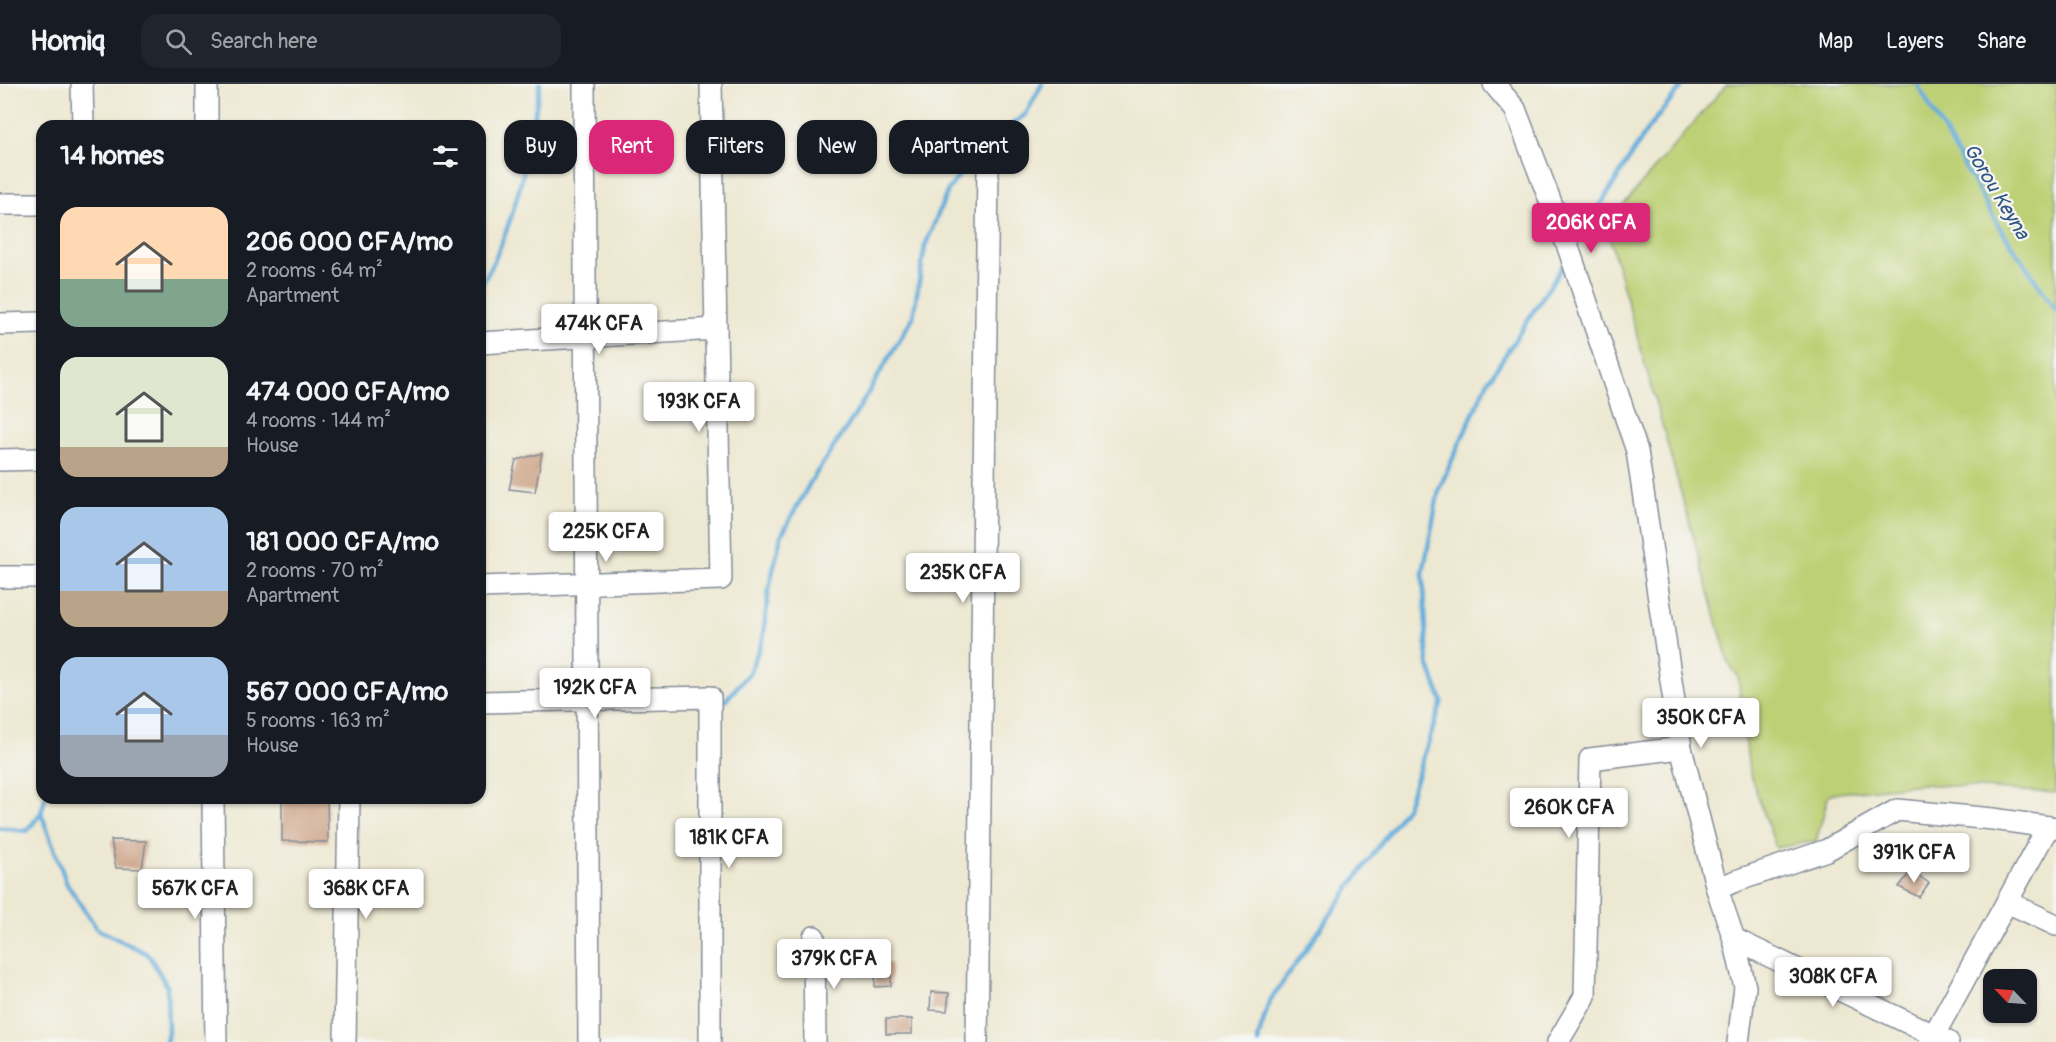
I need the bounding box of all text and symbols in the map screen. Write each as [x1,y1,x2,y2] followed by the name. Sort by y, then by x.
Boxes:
[141,14,561,68] search box
[30,24,105,59] text: Homiq
[162,25,195,58] icon: search
[210,27,317,55] text: Search here
[1818,28,1853,55] text: Map
[1886,28,1944,55] text: Layers
[1977,28,2026,55] text: Share
[504,120,577,174] chip: Buy
[589,120,674,174] chip: Rent
[686,120,785,174] chip: Filters
[797,120,877,174] chip: New
[889,120,1029,174] chip: Apartment
[1958,139,2036,245] water label: Gorou Keyna
[60,140,164,172] text: 14 homes
[429,140,462,173] icon: filters
[1529,203,1653,254] pin: 206K CFA
[1546,210,1636,235] text: 206K CFA
[246,226,453,258] text: 206 000 CFA/mo
[108,231,180,303] icon: home
[246,258,383,283] text: 2 rooms · 64 m²
[246,283,339,308] text: Apartment
[537,304,661,355] pin: 474K CFA
[555,311,643,336] text: 474K CFA
[246,376,449,408] text: 474 000 CFA/mo
[108,381,180,453] icon: home
[637,382,761,433] pin: 193K CFA
[657,389,741,414] text: 193K CFA
[246,408,391,433] text: 4 rooms · 144 m²
[246,433,298,458] text: House
[544,512,668,563] pin: 225K CFA
[563,519,649,544] text: 225K CFA
[246,526,439,558] text: 181 000 CFA/mo
[108,531,180,603] icon: home
[901,553,1025,604] pin: 235K CFA
[246,558,384,583] text: 2 rooms · 70 m²
[920,560,1006,585] text: 235K CFA
[246,583,339,608] text: Apartment
[533,668,657,719] pin: 192K CFA
[553,675,637,700] text: 192K CFA
[246,676,448,708] text: 567 000 CFA/mo
[108,681,180,753] icon: home
[1639,698,1763,749] pin: 350K CFA
[1656,705,1746,730] text: 350K CFA
[246,708,390,733] text: 5 rooms · 163 m²
[246,733,298,758] text: House
[1507,788,1631,839] pin: 260K CFA
[1524,795,1614,820] text: 260K CFA
[667,818,791,869] pin: 181K CFA
[689,825,769,850] text: 181K CFA
[1852,833,1976,884] pin: 391K CFA
[1872,840,1956,865] text: 391K CFA
[133,869,257,920] pin: 567K CFA
[304,869,428,920] pin: 368K CFA
[152,876,238,901] text: 567K CFA
[323,876,409,901] text: 368K CFA
[772,939,896,990] pin: 379K CFA
[791,946,877,971] text: 379K CFA
[1771,957,1895,1008] pin: 308K CFA
[1789,964,1877,989] text: 308K CFA
[1983,969,2037,1023] north arrow
[1983,969,2037,1023] map controls

